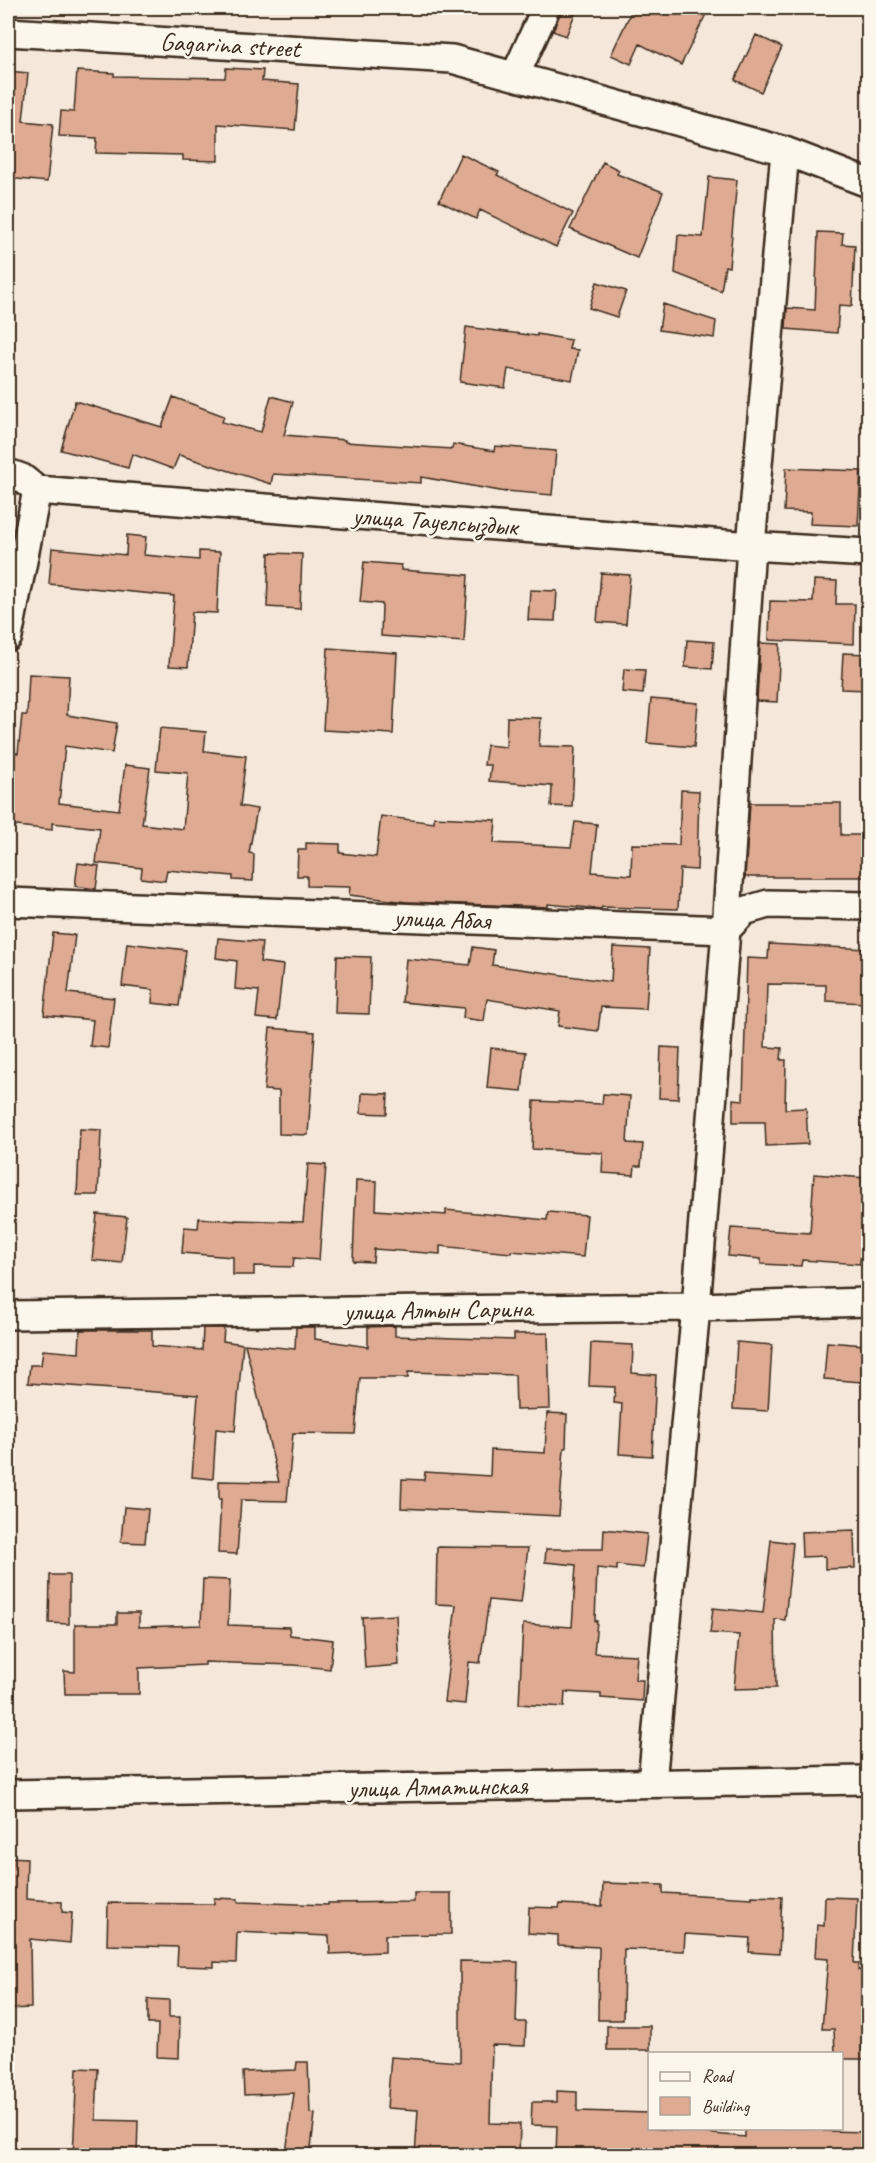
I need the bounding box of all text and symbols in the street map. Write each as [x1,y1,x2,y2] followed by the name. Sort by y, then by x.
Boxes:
[159,25,303,65] street label: Gagarina street
[349,499,521,544] street label: улица Тауелсыздык
[391,901,493,937] street label: улица Абая
[342,1292,535,1328] street label: улица Алтын Сарина
[346,1769,530,1805] street label: улица Алматинская
[648,2052,843,2130] legend
[702,2065,735,2087] text: Road
[702,2095,751,2117] text: Building

